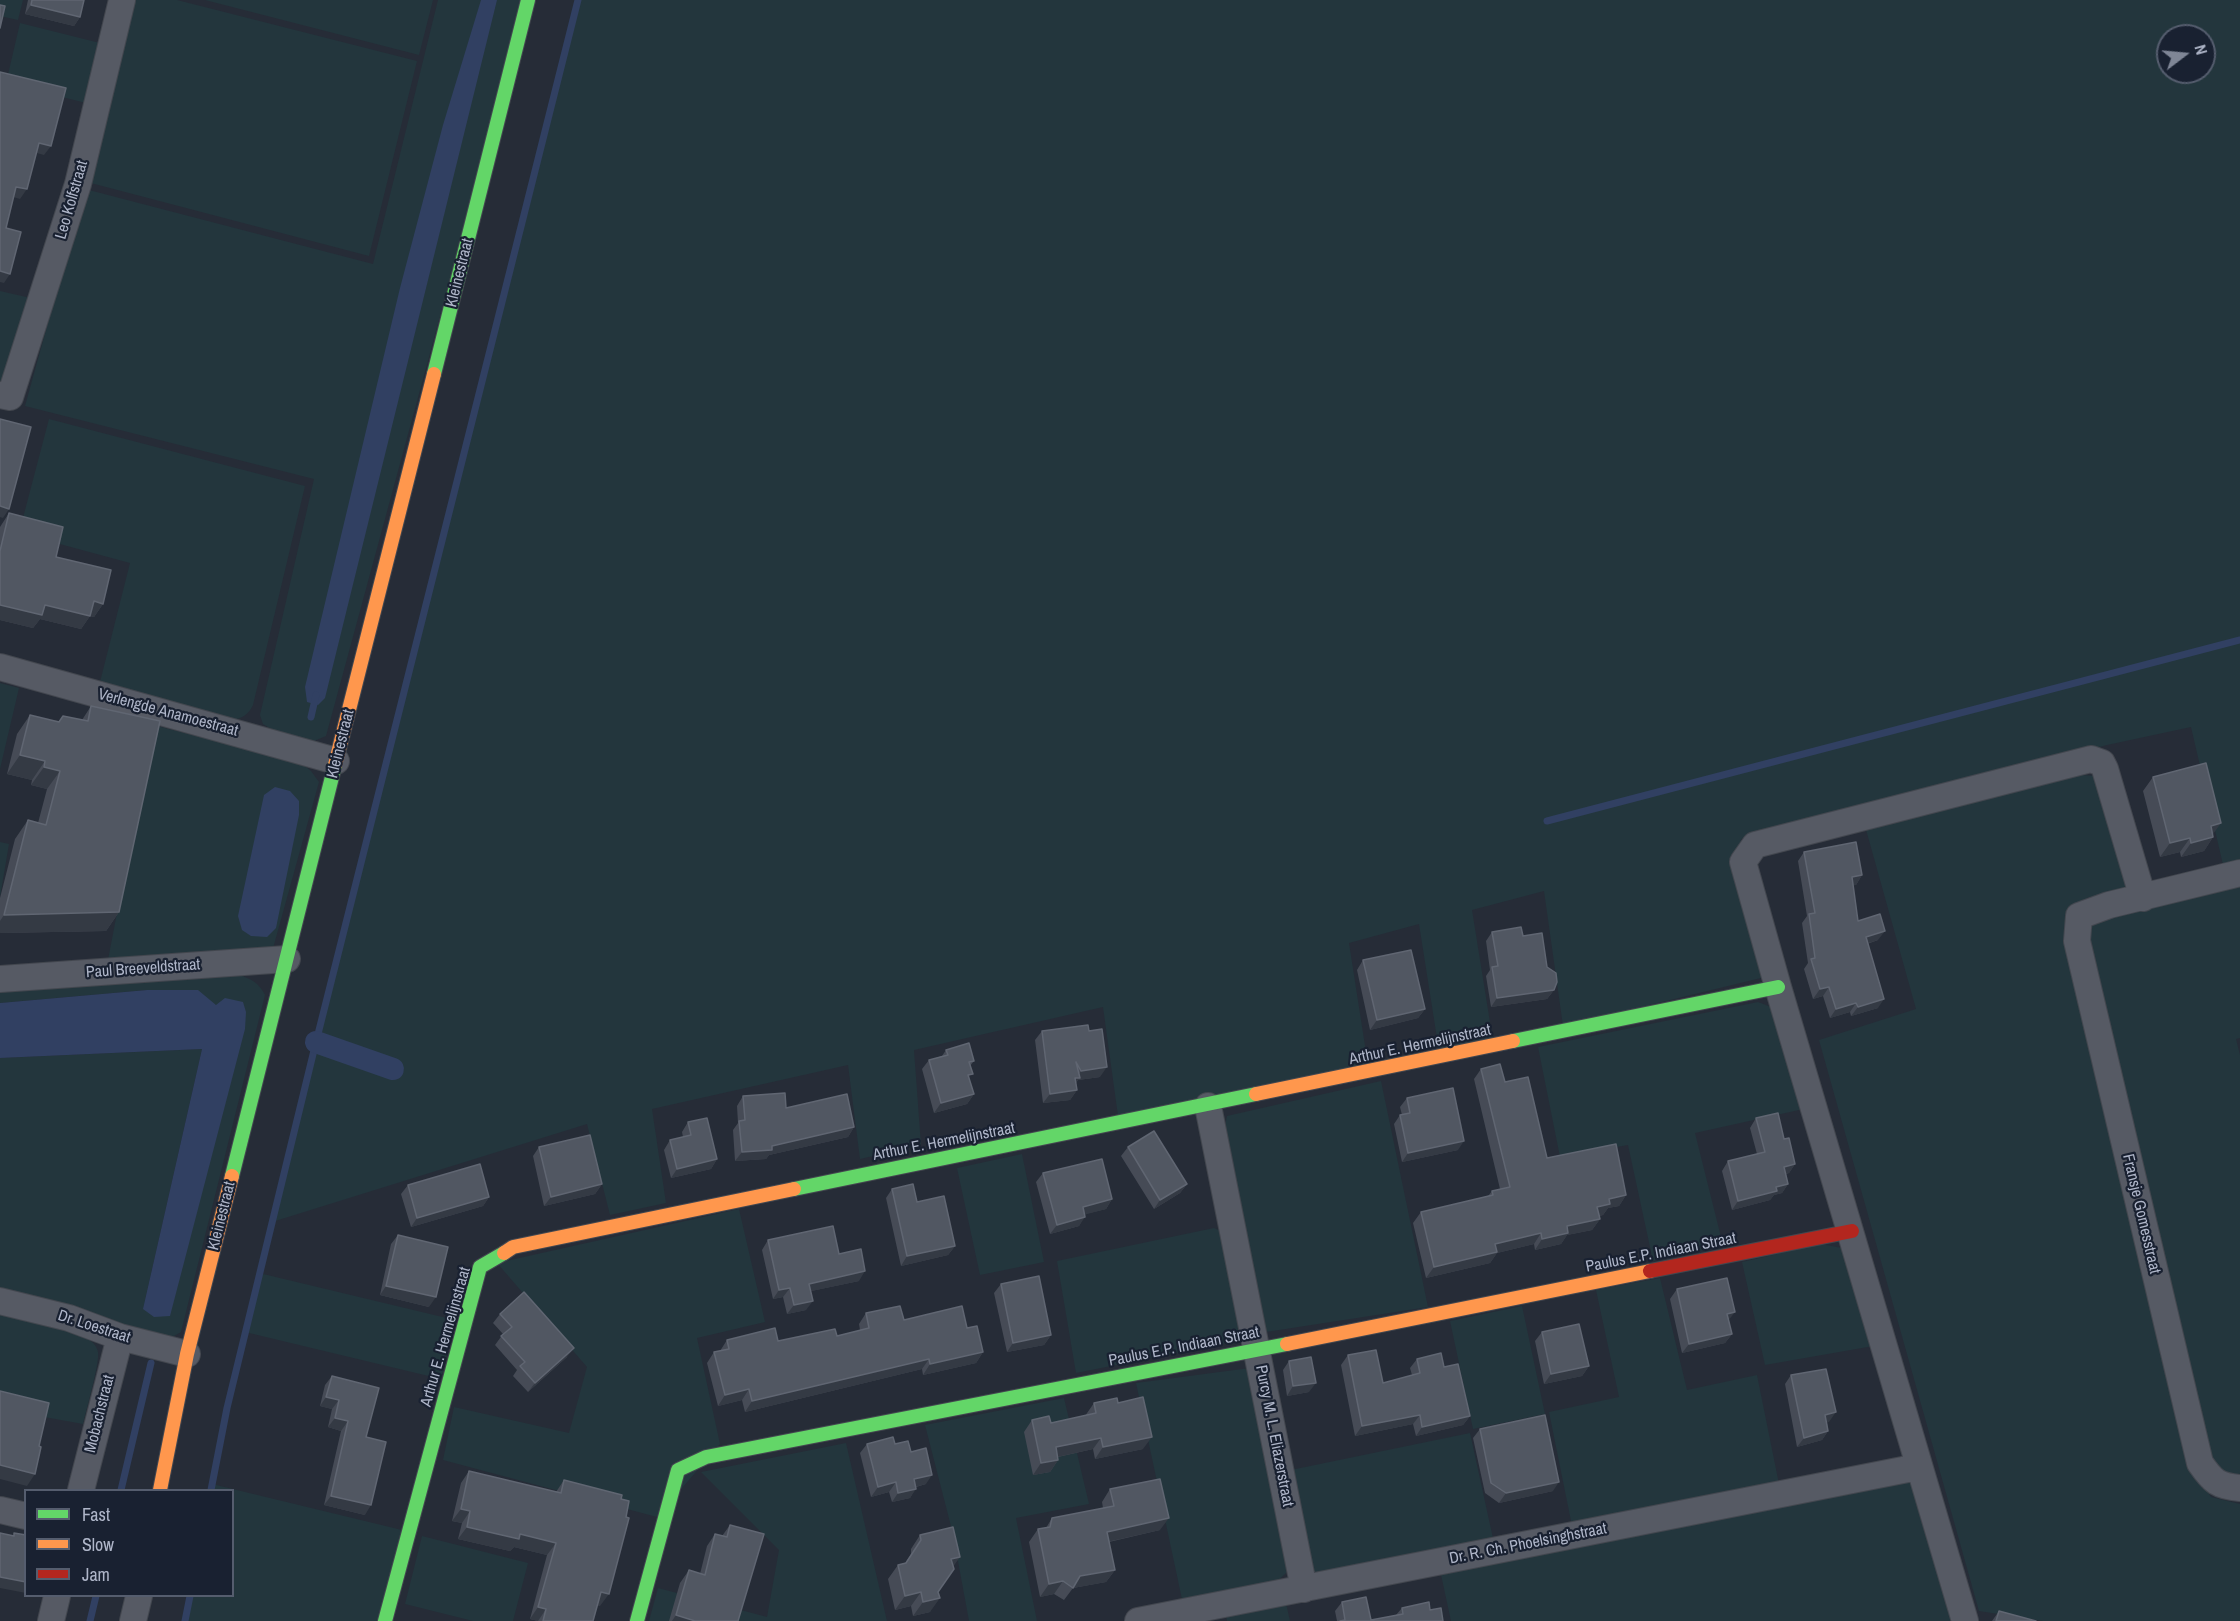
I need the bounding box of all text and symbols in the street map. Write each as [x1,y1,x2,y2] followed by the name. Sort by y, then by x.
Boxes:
[2156,24,2216,84] north arrow
[2189,42,2213,57] text: N
[52,158,92,242] street label: Leo Kolfstraat
[442,237,478,309] street label: Kleinestraat
[96,685,240,741] street label: Verlengde Anamoestraat
[323,708,359,780] street label: Kleinestraat
[85,955,201,983] street label: Paul Breeveldstraat
[1347,1021,1493,1069] street label: Arthur E. Hermelijnstraat
[871,1119,1017,1165] street label: Arthur E. Hermelijnstraat
[2118,1152,2164,1276] street label: Fransje Gomesstraat
[204,1180,240,1252] street label: Kleinestraat
[1584,1229,1738,1277] street label: Paulus E.P. Indiaan Straat
[417,1265,475,1409] street label: Arthur E. Hermelijnstraat
[55,1306,133,1348] street label: Dr. Loestraat
[1107,1323,1261,1371] street label: Paulus E.P. Indiaan Straat
[1251,1364,1297,1508] street label: Purcy M. L. Eliazerstraat
[81,1373,119,1455] street label: Mobachstraat
[24,1489,234,1597] legend
[82,1502,110,1527] text: Fast
[1448,1519,1608,1569] street label: Dr. R. Ch. Phoelsinghstraat
[82,1532,114,1557] text: Slow
[82,1562,110,1587] text: Jam

